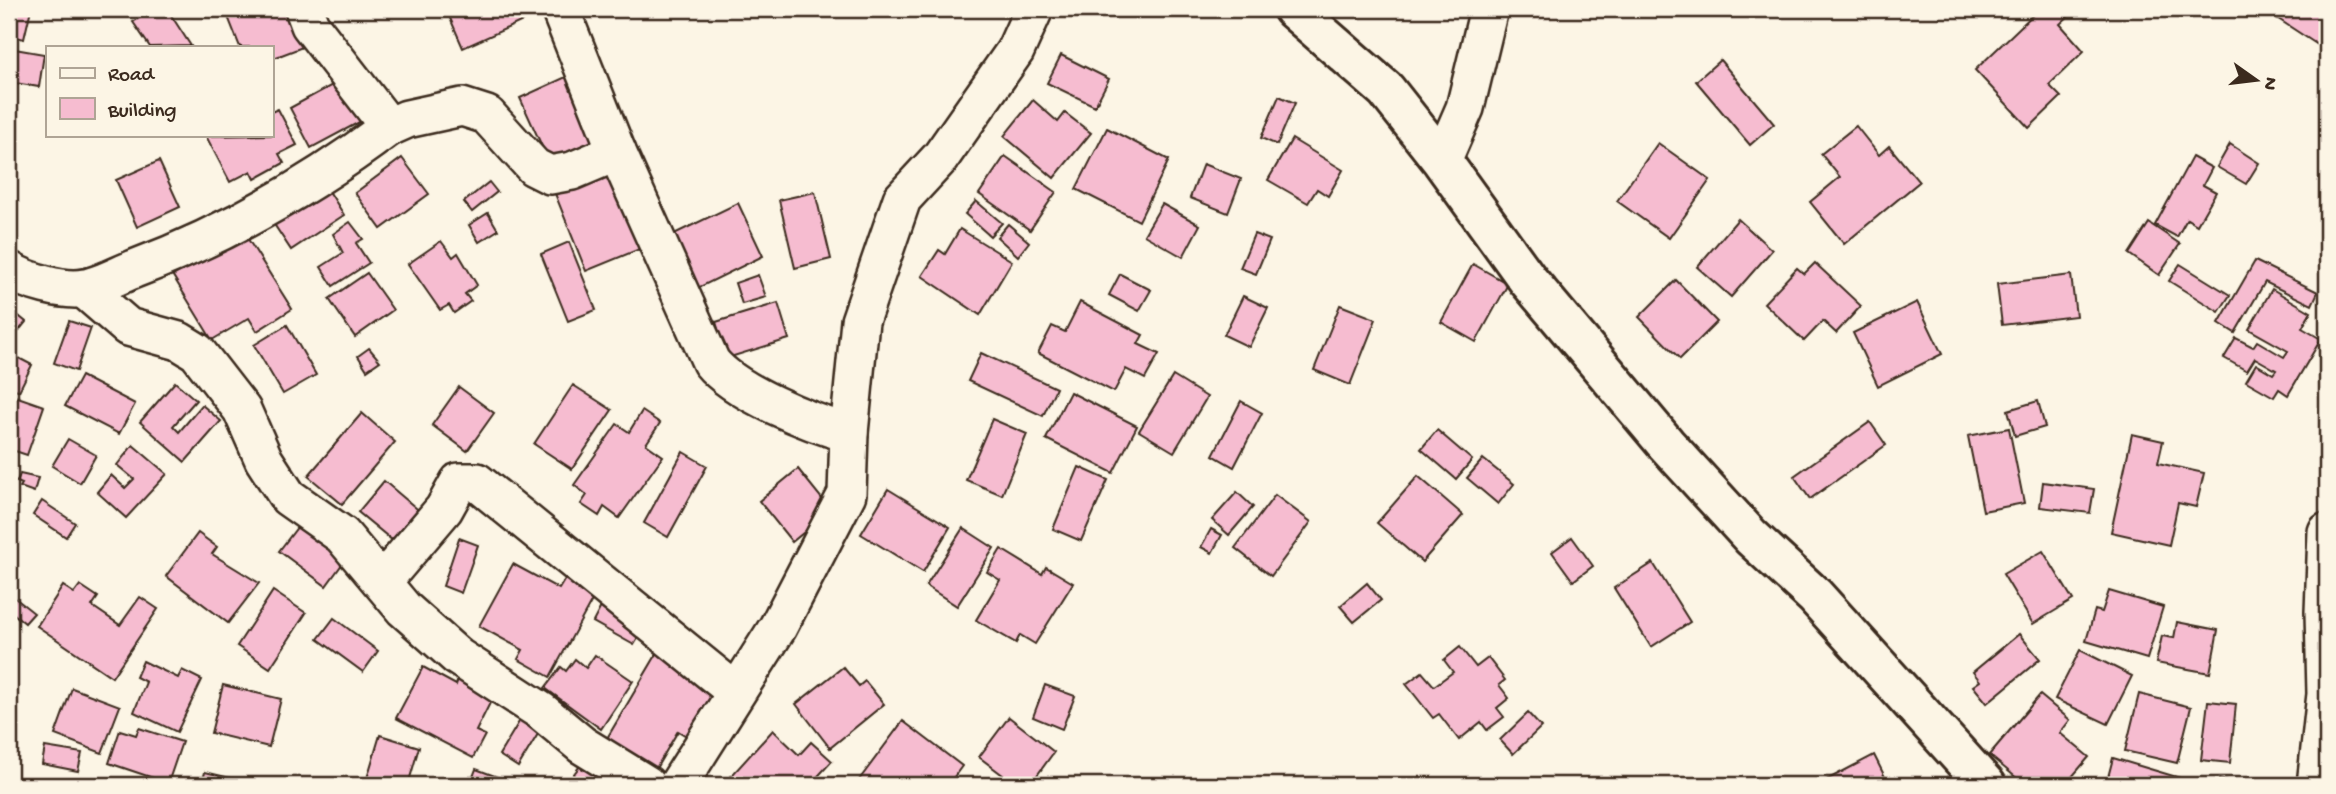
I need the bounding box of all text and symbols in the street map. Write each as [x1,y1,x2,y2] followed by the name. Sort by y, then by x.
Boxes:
[46,46,273,136] legend
[2220,46,2290,116] north arrow
[108,64,156,89] text: Road
[2256,74,2282,92] text: N
[107,100,177,125] text: Building

